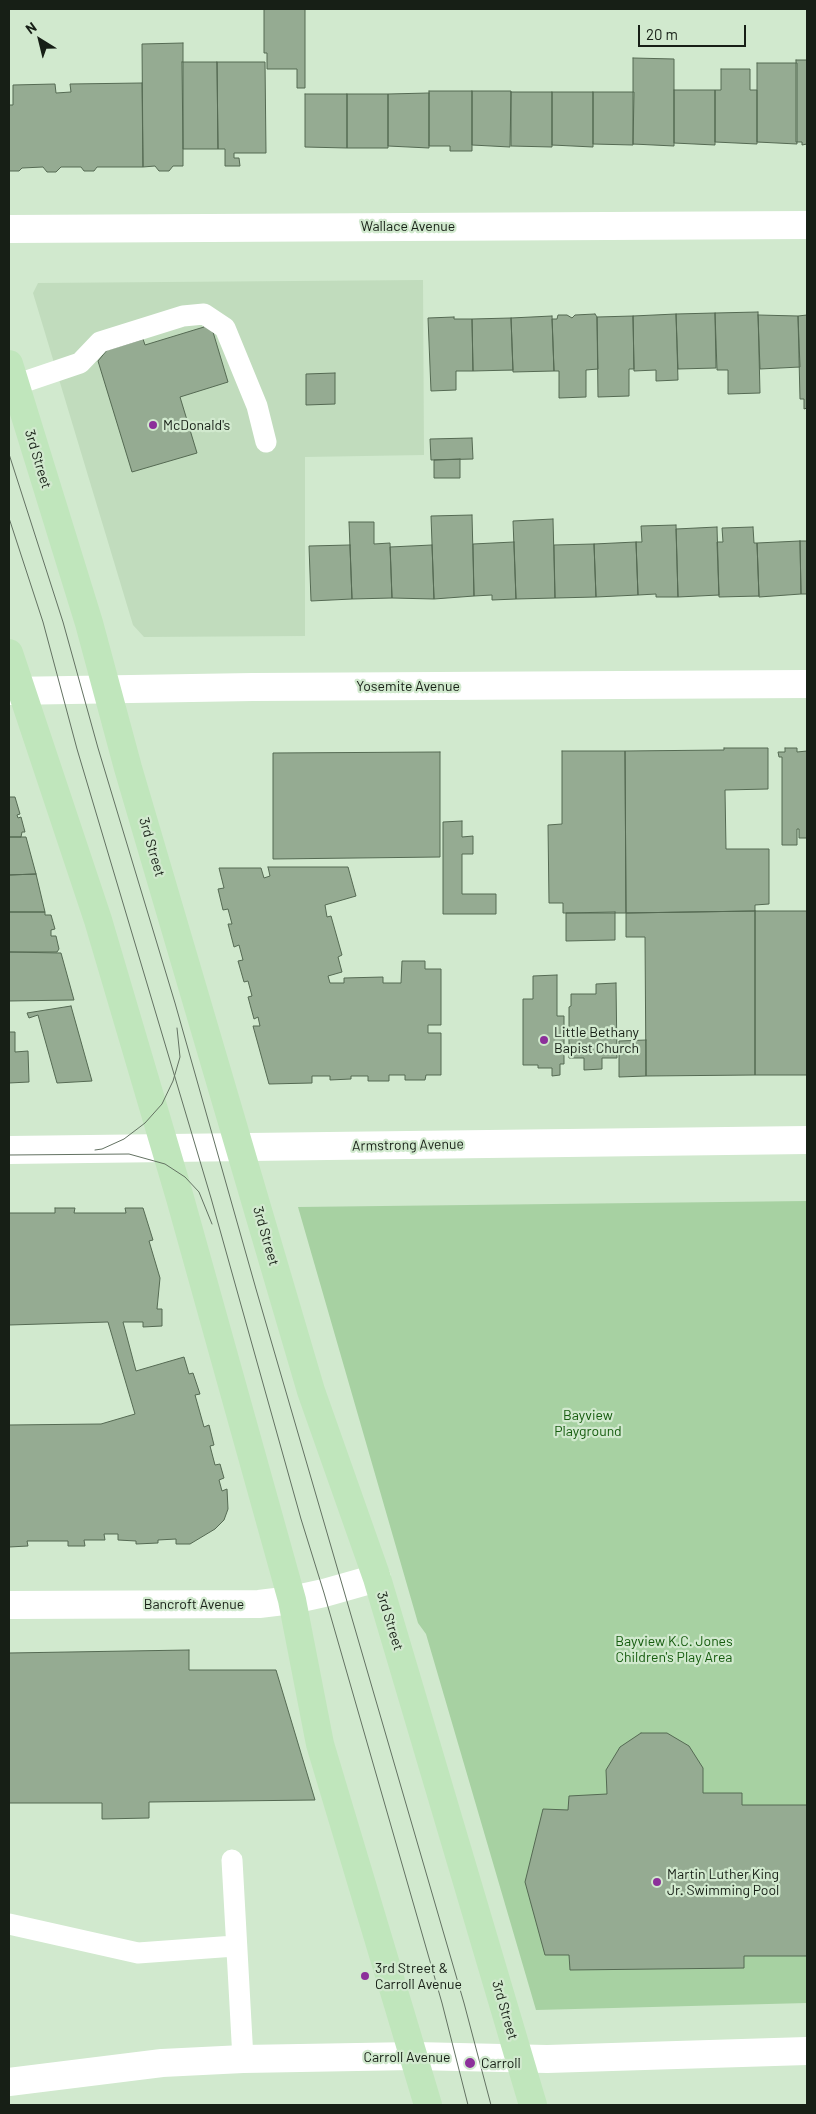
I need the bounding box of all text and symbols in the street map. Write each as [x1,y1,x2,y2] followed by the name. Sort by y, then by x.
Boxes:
[15,15,65,65] north arrow
[641,15,748,47] scale bar
[22,18,40,37] text: N
[646,25,678,43] text: 20 m
[361,218,455,234] street label: Wallace Avenue
[163,417,230,433] place label: McDonald's
[147,419,159,431] marker: McDonald's
[21,427,55,491] street label: 3rd Street
[356,678,460,694] street label: Yosemite Avenue
[136,815,168,879] street label: 3rd Street
[554,1024,639,1056] place label: Little Bethany Bapist Church
[538,1034,550,1046] marker: Little Bethany Bapist Church
[352,1136,464,1154] street label: Armstrong Avenue
[250,1204,282,1268] street label: 3rd Street
[554,1407,622,1440] park label: Bayview Playground
[373,1589,407,1653] street label: 3rd Street
[144,1596,244,1612] street label: Bancroft Avenue
[615,1633,733,1665] park label: Bayview K.C. Jones Children's Play Area
[667,1866,779,1898] place label: Martin Luther King Jr. Swimming Pool
[651,1876,663,1888] marker: Martin Luther King Jr. Swimming Pool
[375,1960,462,1992] place label: 3rd Street & Carroll Avenue
[359,1970,371,1982] marker: 3rd Street & Carroll Avenue
[489,1978,521,2042] street label: 3rd Street
[363,2049,451,2065] street label: Carroll Avenue
[481,2055,521,2071] place label: Carroll
[463,2056,477,2070] marker: Carroll

